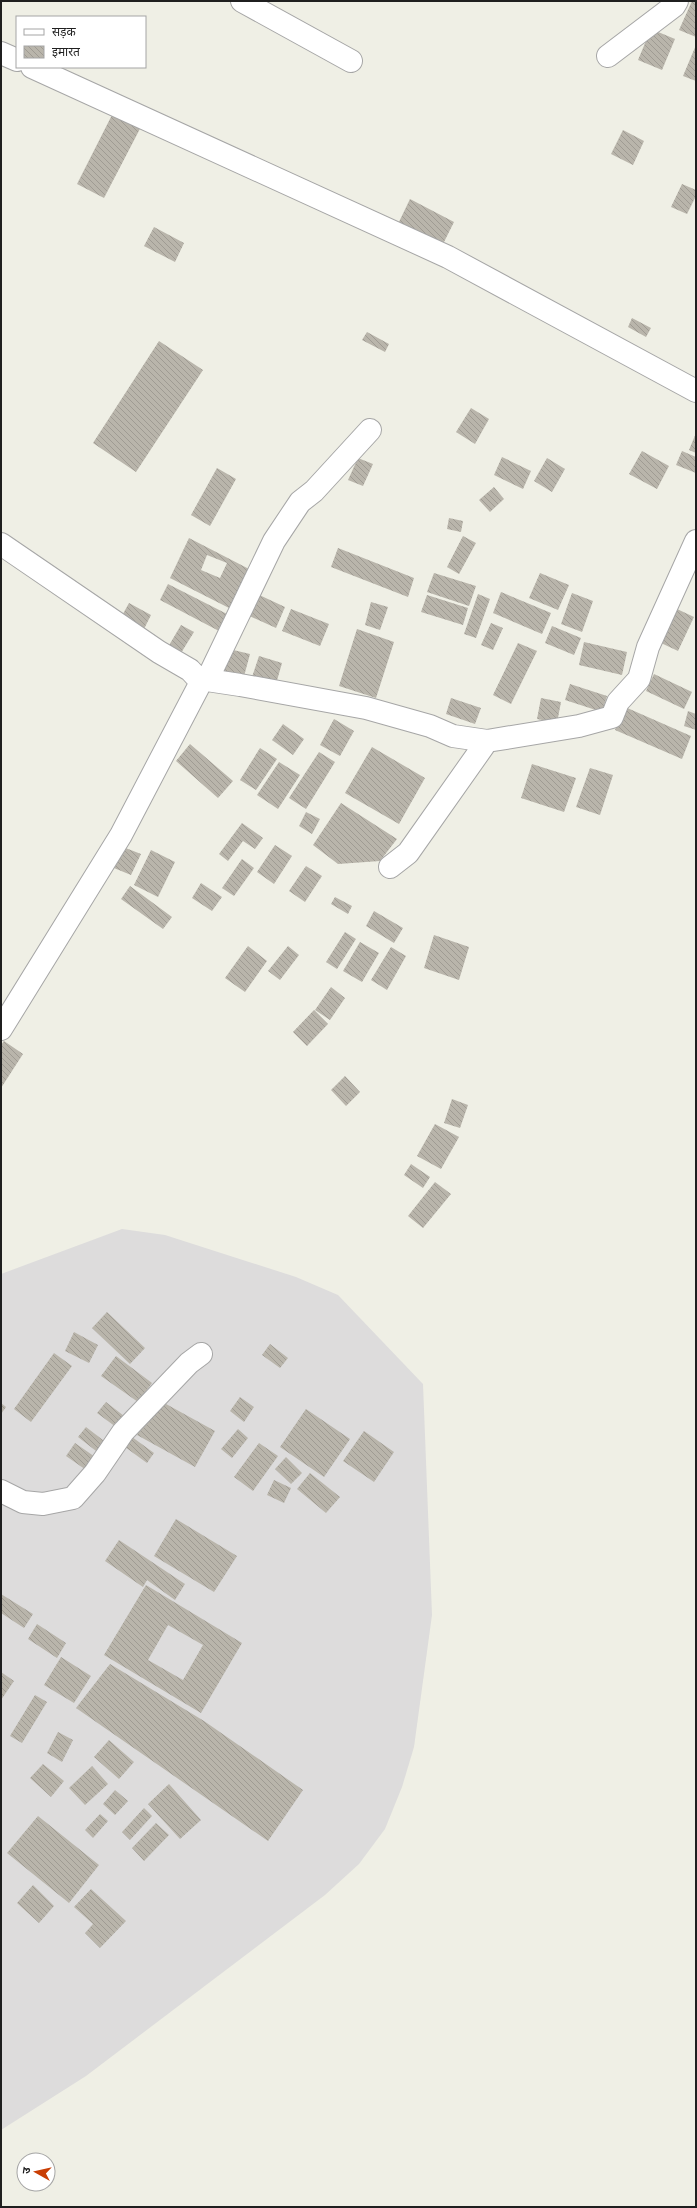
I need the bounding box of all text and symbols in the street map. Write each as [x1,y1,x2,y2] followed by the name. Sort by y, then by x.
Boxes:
[16,16,146,68] legend
[52,24,77,39] text: सड़क
[52,44,81,59] text: इमारत
[16,2152,56,2192] north arrow
[19,2166,34,2175] text: उ

